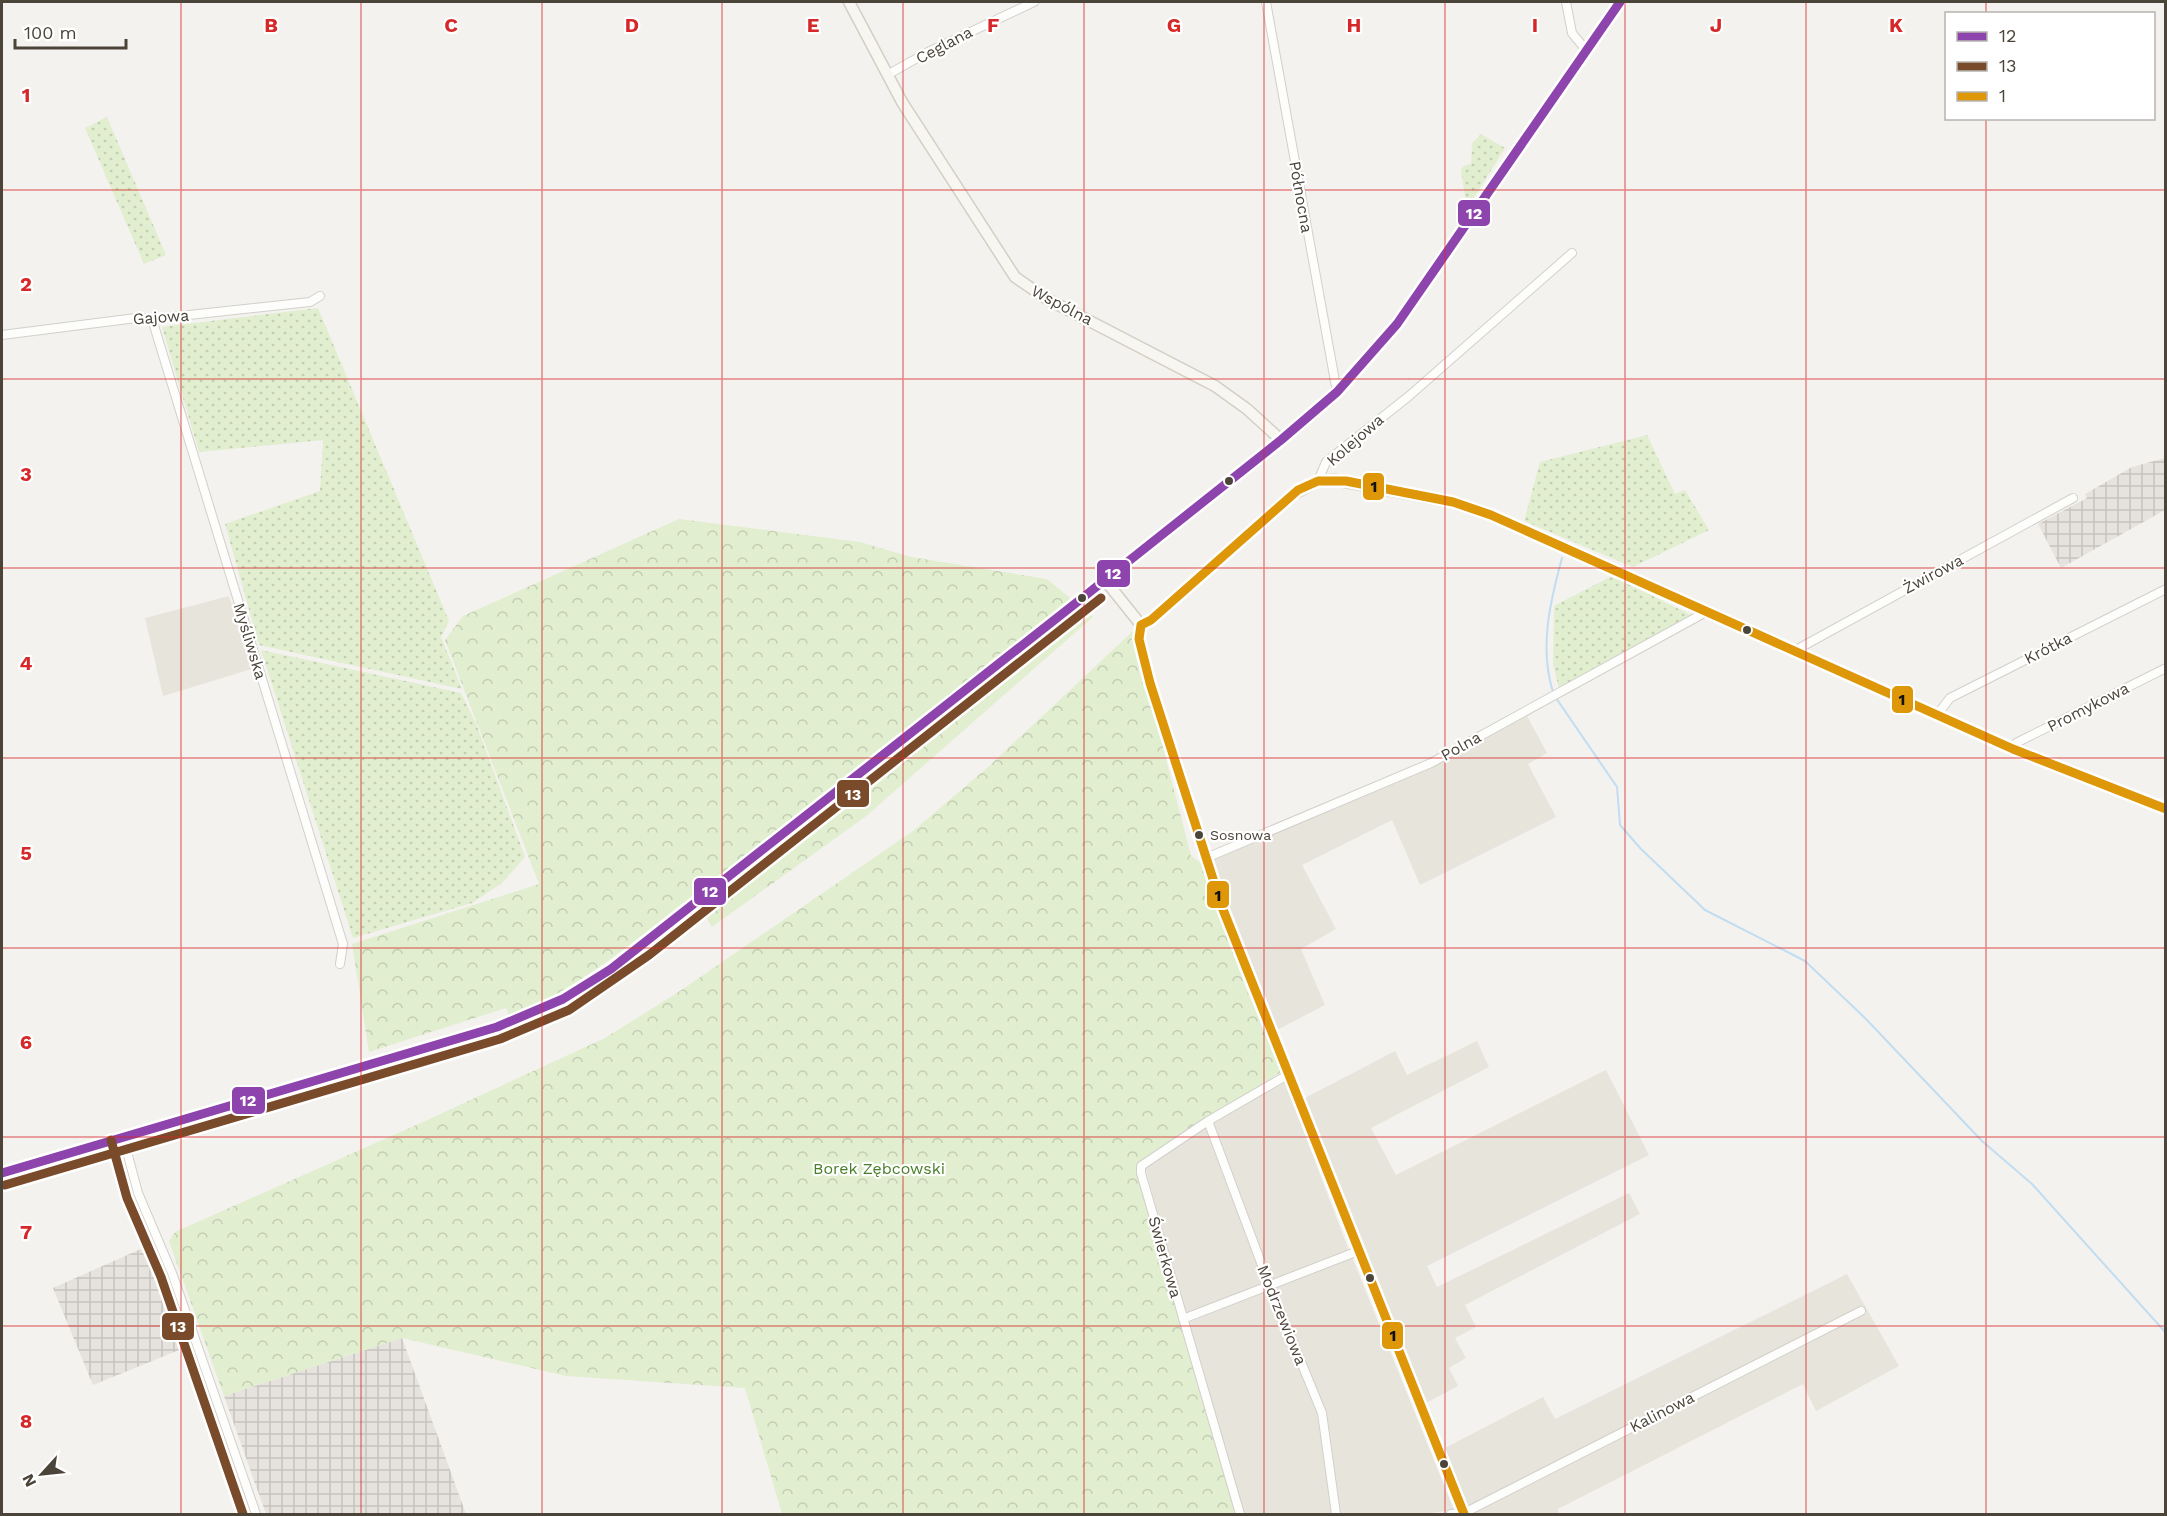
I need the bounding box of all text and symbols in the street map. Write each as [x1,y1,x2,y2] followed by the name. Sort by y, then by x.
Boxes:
[15,12,126,50] scale bar
[1945,12,2155,120] legend
[264,13,278,37] text: B
[444,13,458,37] text: C
[625,13,639,37] text: D
[807,13,819,37] text: E
[987,13,999,37] text: F
[1167,13,1181,37] text: G
[1347,13,1361,37] text: H
[1532,13,1538,37] text: I
[1710,13,1722,37] text: J
[1889,13,1903,37] text: K
[24,22,77,43] text: 100 m
[912,22,976,68] street label: Ceglana
[1999,25,2017,46] text: 12
[1999,55,2017,76] text: 13
[22,83,30,107] text: 1
[1999,85,2006,106] text: 1
[1285,160,1317,234] street label: Północna
[1457,199,1491,227] line badge: 12
[1466,204,1482,223] text: 12
[20,272,32,296] text: 2
[1028,281,1096,329] street label: Wspólna
[132,306,190,328] street label: Gajowa
[1323,410,1387,470] street label: Kolejowa
[20,462,32,486] text: 3
[1362,472,1385,501] line badge: 1
[1223,475,1235,487] unlabelled marker
[1371,477,1377,496] text: 1
[1900,550,1966,598] street label: Żwirowa
[1096,559,1131,588] line badge: 12
[1105,564,1121,583] text: 12
[1076,592,1088,604] unlabelled marker
[229,600,271,682] street label: Myśliwska
[1741,624,1753,636] unlabelled marker
[2021,628,2075,668] street label: Krótka
[20,651,33,675] text: 4
[2044,678,2132,736] street label: Promykowa
[1891,685,1914,714] line badge: 1
[1899,690,1905,709] text: 1
[1438,727,1484,765] street label: Polna
[836,779,870,808] line badge: 13
[845,785,861,804] text: 13
[1210,827,1271,843] place label: Sosnowa
[1193,829,1205,841] marker: Sosnowa
[20,841,32,865] text: 5
[693,877,727,906] line badge: 12
[1206,880,1230,909] line badge: 1
[702,882,718,901] text: 12
[1215,886,1221,905] text: 1
[20,1030,32,1054] text: 6
[231,1086,266,1115] line badge: 12
[240,1091,256,1110] text: 12
[813,1159,945,1178] park label: Borek Zębcowski
[1144,1214,1186,1300] street label: Świerkowa
[20,1220,32,1244] text: 7
[1253,1262,1311,1368] street label: Modrzewiowa
[1364,1272,1376,1284] unlabelled marker
[161,1312,195,1341] line badge: 13
[170,1317,186,1336] text: 13
[1381,1321,1404,1350] line badge: 1
[1390,1326,1396,1345] text: 1
[1627,1388,1697,1436] street label: Kalinowa
[20,1409,32,1433] text: 8
[12,1444,72,1504] north arrow
[1438,1458,1450,1470] unlabelled marker
[18,1471,40,1490] text: N

